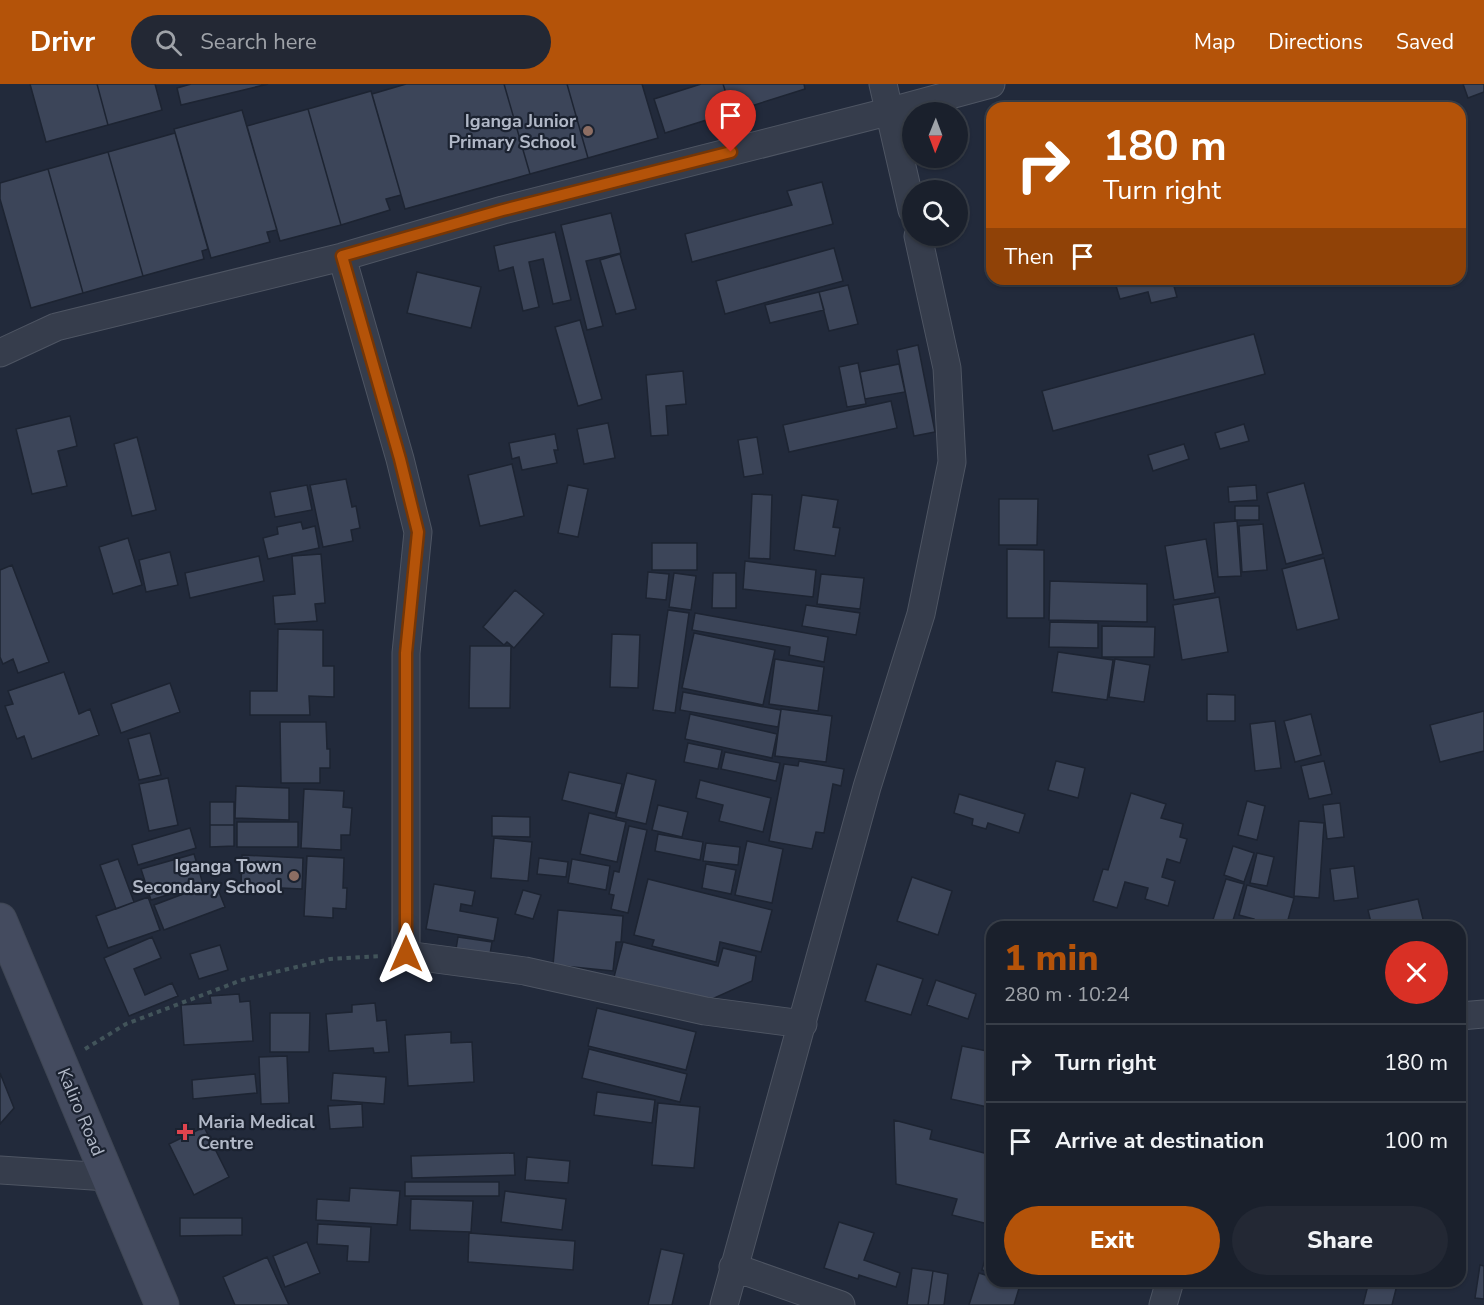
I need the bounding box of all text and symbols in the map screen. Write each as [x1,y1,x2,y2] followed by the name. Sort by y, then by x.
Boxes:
[131,15,551,69] search box
[30,23,95,61] text: Drivr
[152,26,185,59] icon: search
[200,27,317,57] text: Search here
[1194,28,1235,56] text: Map
[1268,28,1363,56] text: Directions
[1396,28,1454,56] text: Saved
[705,90,756,152] pin
[714,99,747,132] icon: arrive
[902,102,968,168] north arrow
[902,102,968,246] map controls
[448,109,576,154] place label: Iganga Junior Primary School
[1103,118,1227,175] text: 180 m
[581,124,595,138] marker: Iganga Junior Primary School
[1004,126,1082,204] icon: right
[1103,172,1221,209] text: Turn right
[902,180,968,246] button: search
[1066,240,1099,273] icon: arrive
[1004,242,1054,272] text: Then
[132,854,282,899] place label: Iganga Town Secondary School
[287,869,301,883] marker: Iganga Town Secondary School
[374,922,438,986] position arrow
[1004,934,1099,983] text: 1 min
[1385,941,1448,1004] button: close
[1004,981,1130,1008] text: 280 m · 10:24
[1004,1047,1037,1080] icon: right
[1055,1048,1156,1078] text: Turn right
[1384,1048,1448,1078] text: 180 m
[52,1064,110,1160] street label: Kaliro Road
[198,1110,315,1155] place label: Maria Medical Centre
[176,1123,194,1141] marker: Maria Medical Centre
[1004,1125,1037,1158] icon: arrive
[1055,1126,1264,1156] text: Arrive at destination
[1384,1126,1448,1156] text: 100 m
[1004,1206,1220,1275] button: Exit
[1232,1206,1448,1275] button: Share

